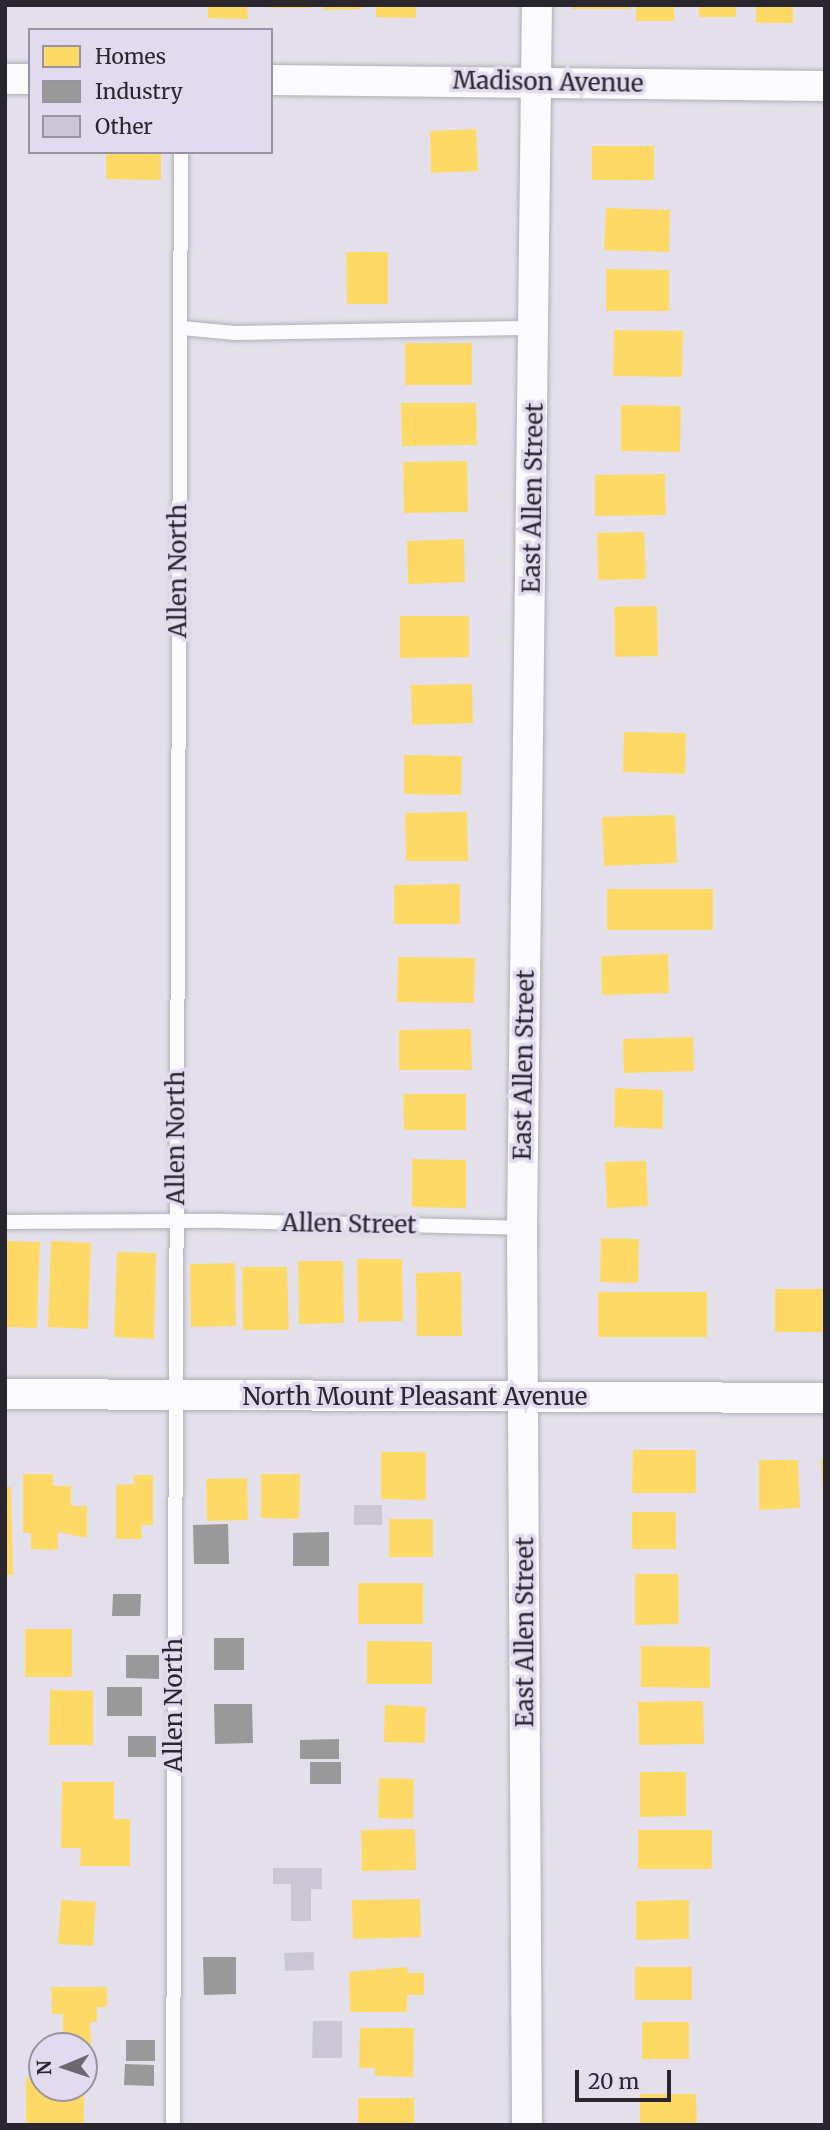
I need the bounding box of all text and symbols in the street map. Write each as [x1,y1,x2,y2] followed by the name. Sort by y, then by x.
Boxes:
[28,28,273,154] legend
[95,43,166,70] text: Homes
[452,66,644,98] street label: Madison Avenue
[95,78,183,105] text: Industry
[95,113,153,140] text: Other
[517,402,549,594] street label: East Allen Street
[164,504,192,638] street label: Allen North
[508,969,540,1161] street label: East Allen Street
[162,1071,190,1205] street label: Allen North
[281,1208,417,1240] street label: Allen Street
[243,1383,587,1411] street label: North Mount Pleasant Avenue
[511,1537,539,1727] street label: East Allen Street
[160,1638,188,1772] street label: Allen North
[28,2032,98,2102] north arrow
[578,2056,674,2100] scale bar
[32,2060,56,2076] text: N
[588,2068,639,2095] text: 20 m

